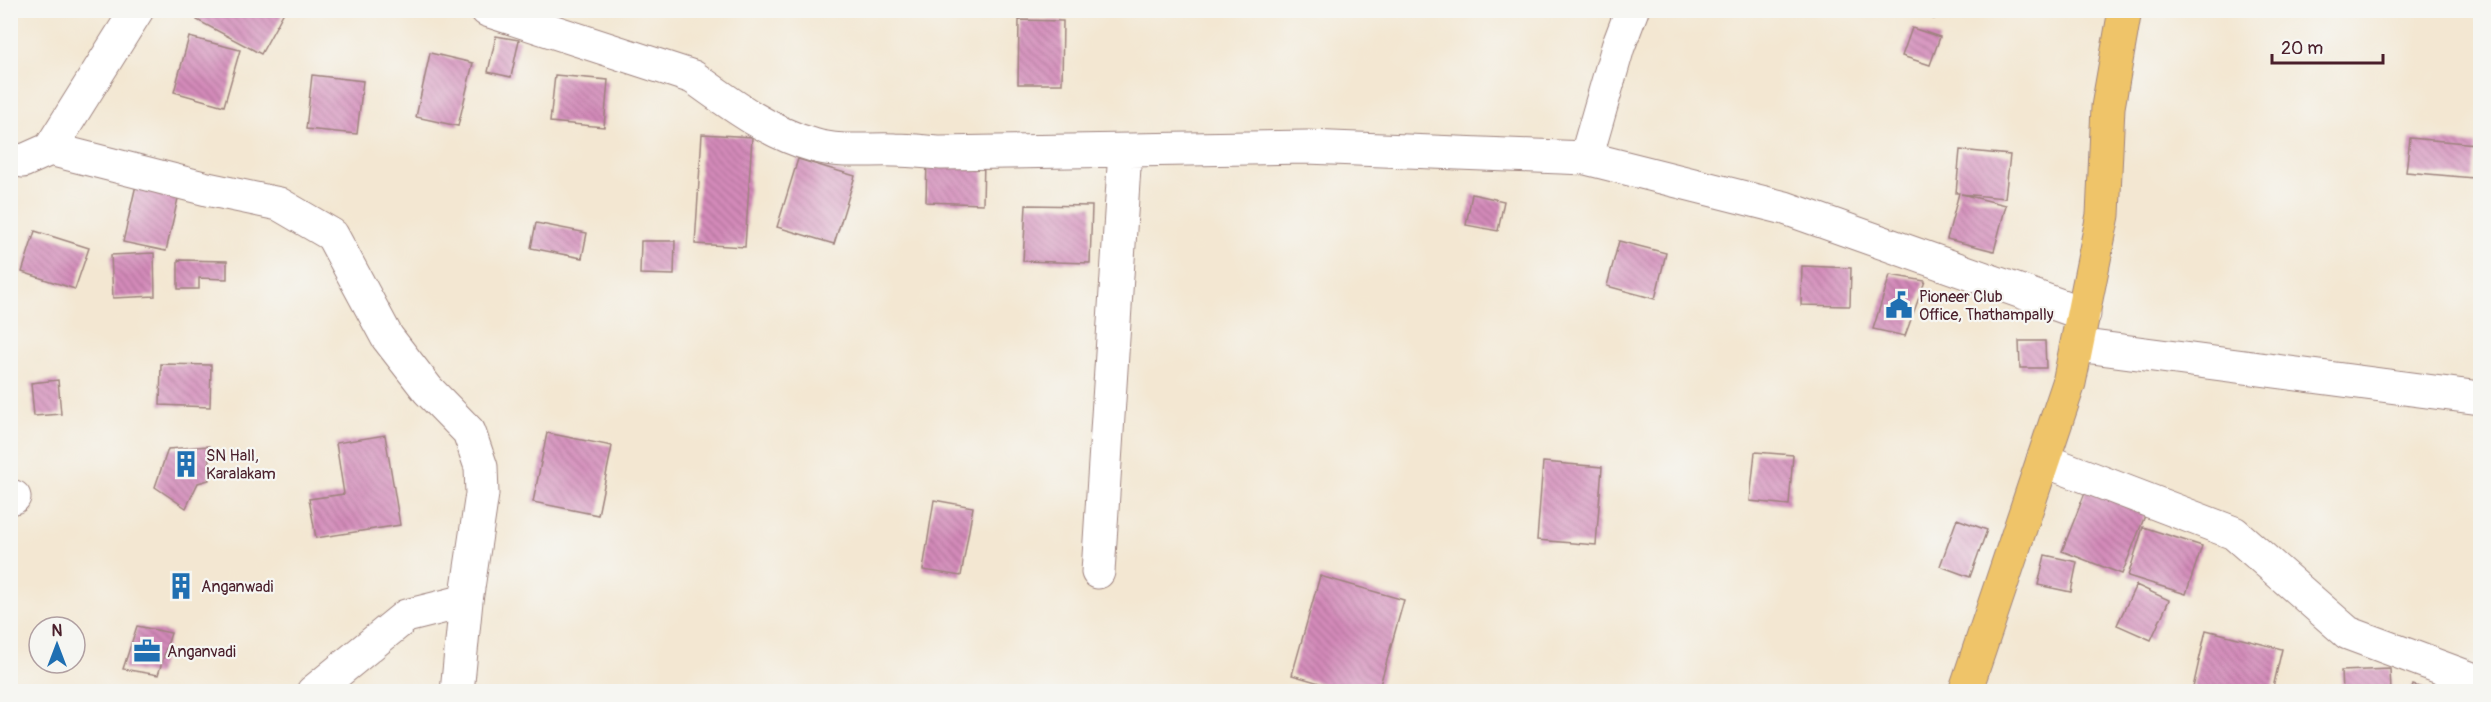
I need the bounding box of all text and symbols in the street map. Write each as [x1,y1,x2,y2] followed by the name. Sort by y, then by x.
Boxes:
[2272,27,2383,65] scale bar
[2281,37,2323,60] text: 20 m
[1919,287,2054,325] place label: Pioneer Club Office, Thathampally
[1884,290,1914,320] public building icon: Pioneer Club Office, Thathampally
[206,446,276,484] place label: SN Hall, Karalakam
[171,449,201,479] building icon: SN Hall, Karalakam
[166,571,196,601] building icon: Anganwadi
[201,577,274,597] place label: Anganwadi
[27,615,87,675] north arrow
[52,621,63,641] text: N
[132,636,162,666] office icon: Anganvadi
[167,642,236,662] place label: Anganvadi

